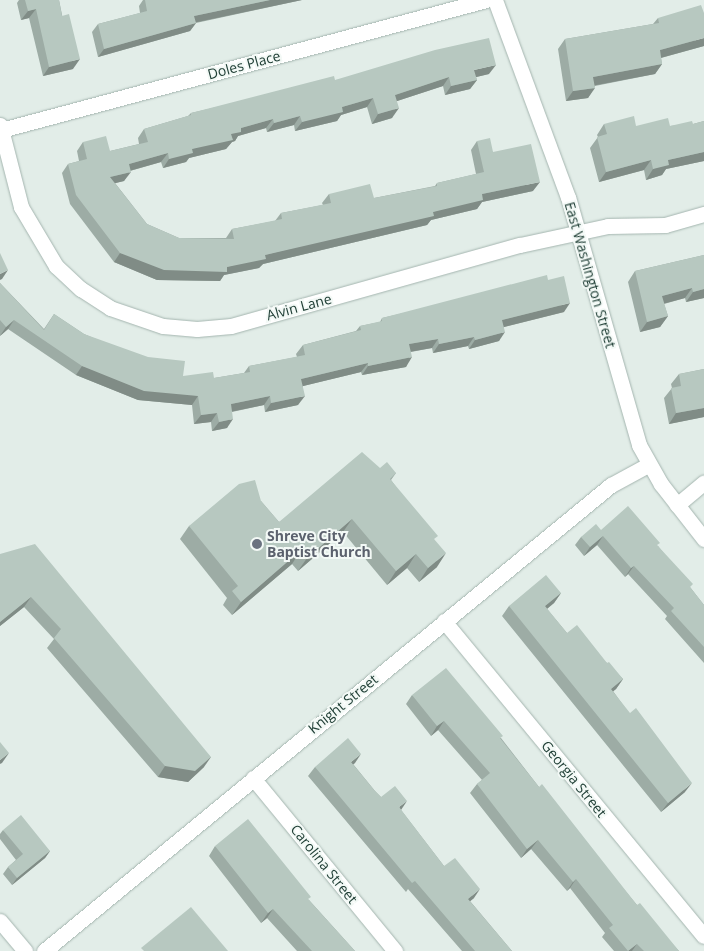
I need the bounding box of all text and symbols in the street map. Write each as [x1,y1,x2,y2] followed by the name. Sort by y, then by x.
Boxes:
[206,47,282,83] street label: Doles Place
[561,200,619,350] street label: East Washington Street
[265,290,333,324] street label: Alvin Lane
[267,528,371,560] place label: Shreve City Baptist Church
[251,538,263,550] marker: Shreve City Baptist Church
[305,671,381,737] street label: Knight Street
[538,737,610,821] street label: Georgia Street
[287,821,361,907] street label: Carolina Street

